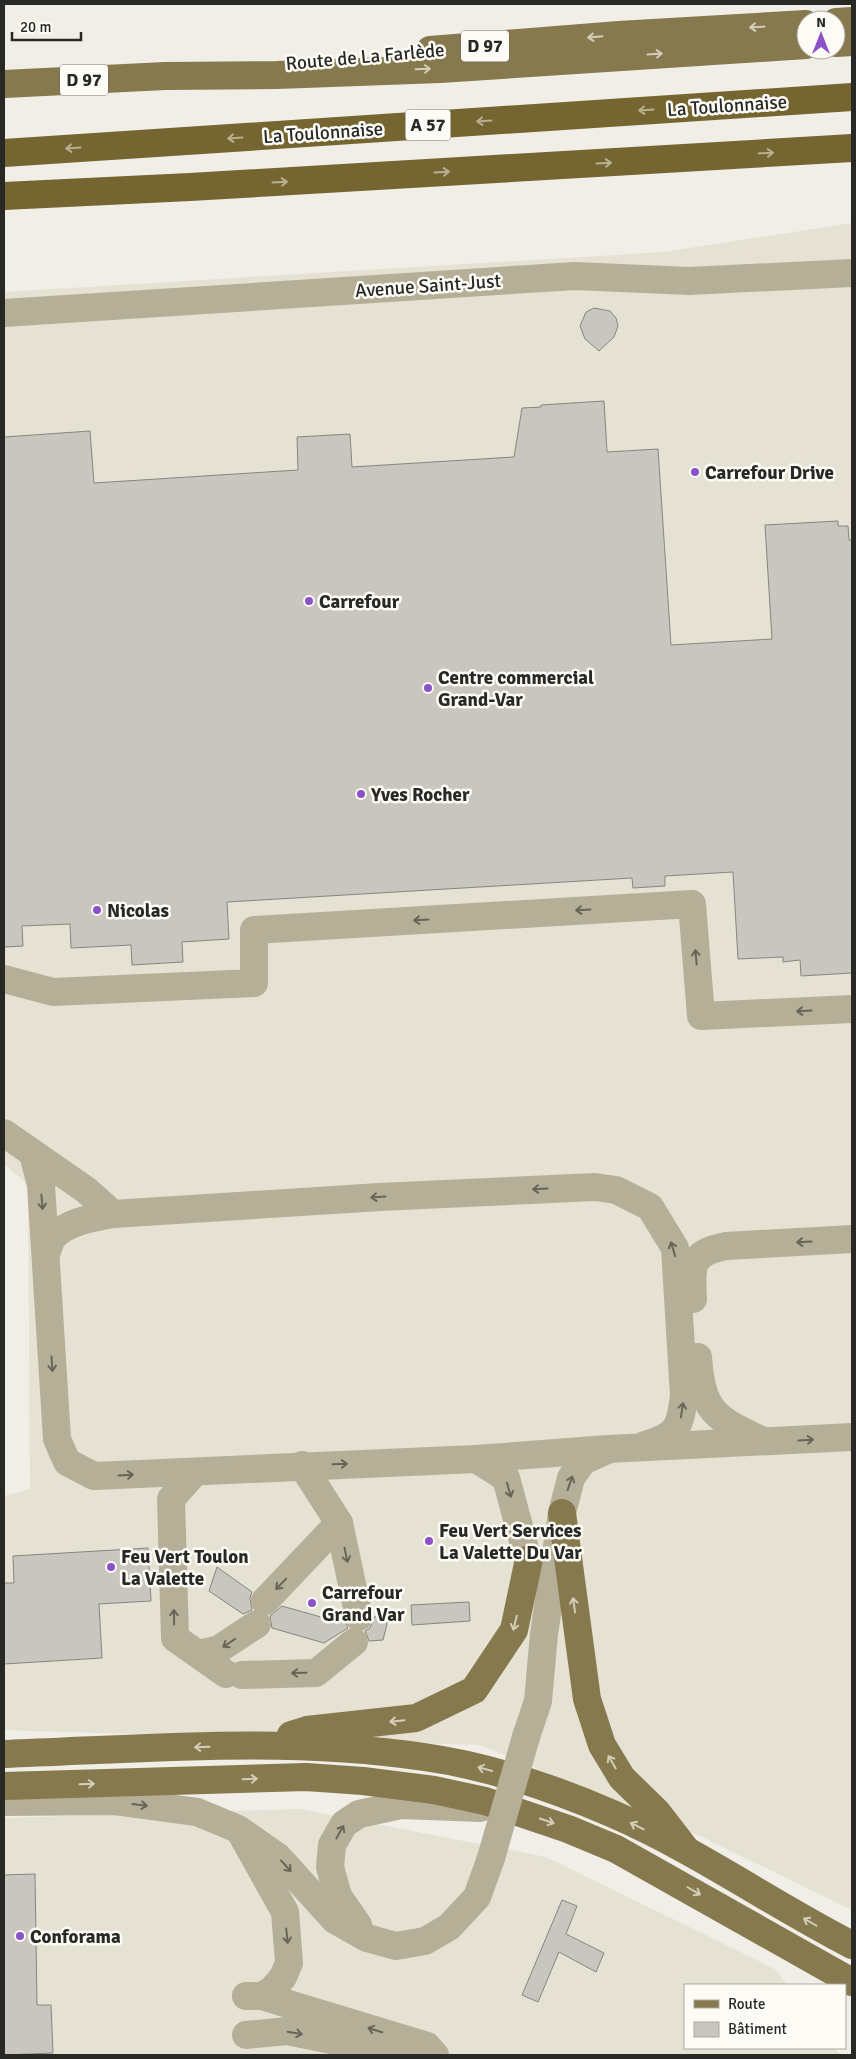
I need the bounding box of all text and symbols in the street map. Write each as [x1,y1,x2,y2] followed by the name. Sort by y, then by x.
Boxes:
[12,10,81,42] scale bar
[796,10,846,60] north arrow
[816,14,826,31] text: N
[20,18,51,36] text: 20 m
[750,22,766,31] one-way arrow
[461,30,509,61] road number: D 97
[587,32,603,42] one-way arrow
[285,38,445,76] street label: Route de La Farlède
[647,49,663,58] one-way arrow
[60,64,108,96] road number: D 97
[415,65,431,74] one-way arrow
[666,90,788,122] street label: La Toulonnaise
[639,106,655,115] one-way arrow
[406,110,450,140] road number: A 57
[477,116,493,126] one-way arrow
[262,117,384,149] street label: La Toulonnaise
[227,133,243,142] one-way arrow
[65,144,81,153] one-way arrow
[758,148,774,158] one-way arrow
[596,158,612,167] one-way arrow
[434,168,450,177] one-way arrow
[271,177,287,186] one-way arrow
[354,269,502,303] street label: Avenue Saint-Just
[705,461,834,485] place label: Carrefour Drive
[689,466,701,478] marker: Carrefour Drive
[319,590,400,614] place label: Carrefour
[303,595,315,607] marker: Carrefour
[438,666,594,712] place label: Centre commercial Grand-Var
[422,682,434,694] marker: Centre commercial Grand-Var
[370,783,470,807] place label: Yves Rocher
[355,788,367,800] marker: Yves Rocher
[107,899,169,923] place label: Nicolas
[91,904,103,916] marker: Nicolas
[575,906,591,915] one-way arrow
[413,915,429,924] one-way arrow
[691,949,701,965] one-way arrow
[796,1006,812,1016] one-way arrow
[532,1185,548,1194] one-way arrow
[370,1192,386,1202] one-way arrow
[37,1194,47,1210] one-way arrow
[796,1237,812,1246] one-way arrow
[668,1241,678,1257] one-way arrow
[47,1356,56,1372] one-way arrow
[678,1402,688,1418] one-way arrow
[798,1435,814,1444] one-way arrow
[332,1459,348,1468] one-way arrow
[117,1470,133,1479] one-way arrow
[566,1476,576,1492] one-way arrow
[505,1482,515,1498] one-way arrow
[439,1519,582,1565] place label: Feu Vert Services La Valette Du Var
[423,1535,435,1547] marker: Feu Vert Services La Valette Du Var
[121,1545,249,1591] place label: Feu Vert Toulon La Valette
[342,1546,351,1562] one-way arrow
[105,1561,117,1573] marker: Feu Vert Toulon La Valette
[275,1577,287,1590] one-way arrow
[322,1581,405,1627] place label: Carrefour Grand Var
[306,1597,318,1609] marker: Carrefour Grand Var
[569,1598,579,1614] one-way arrow
[169,1609,179,1626] one-way arrow
[510,1615,519,1631] one-way arrow
[222,1638,236,1648] one-way arrow
[291,1668,308,1678] one-way arrow
[389,1716,405,1725] one-way arrow
[194,1742,210,1751] one-way arrow
[607,1755,617,1769] one-way arrow
[477,1764,493,1774] one-way arrow
[242,1774,258,1783] one-way arrow
[79,1779,95,1788] one-way arrow
[131,1800,147,1810] one-way arrow
[539,1817,555,1826] one-way arrow
[630,1821,645,1830] one-way arrow
[335,1826,345,1840] one-way arrow
[280,1859,292,1872] one-way arrow
[686,1887,700,1897] one-way arrow
[803,1916,817,1926] one-way arrow
[30,1925,121,1949] place label: Conforama
[282,1927,292,1943] one-way arrow
[14,1930,26,1942] marker: Conforama
[684,1984,846,2049] legend
[728,1995,765,2013] text: Route
[728,2020,787,2038] text: Bâtiment
[368,2025,384,2035] one-way arrow
[286,2028,302,2038] one-way arrow

